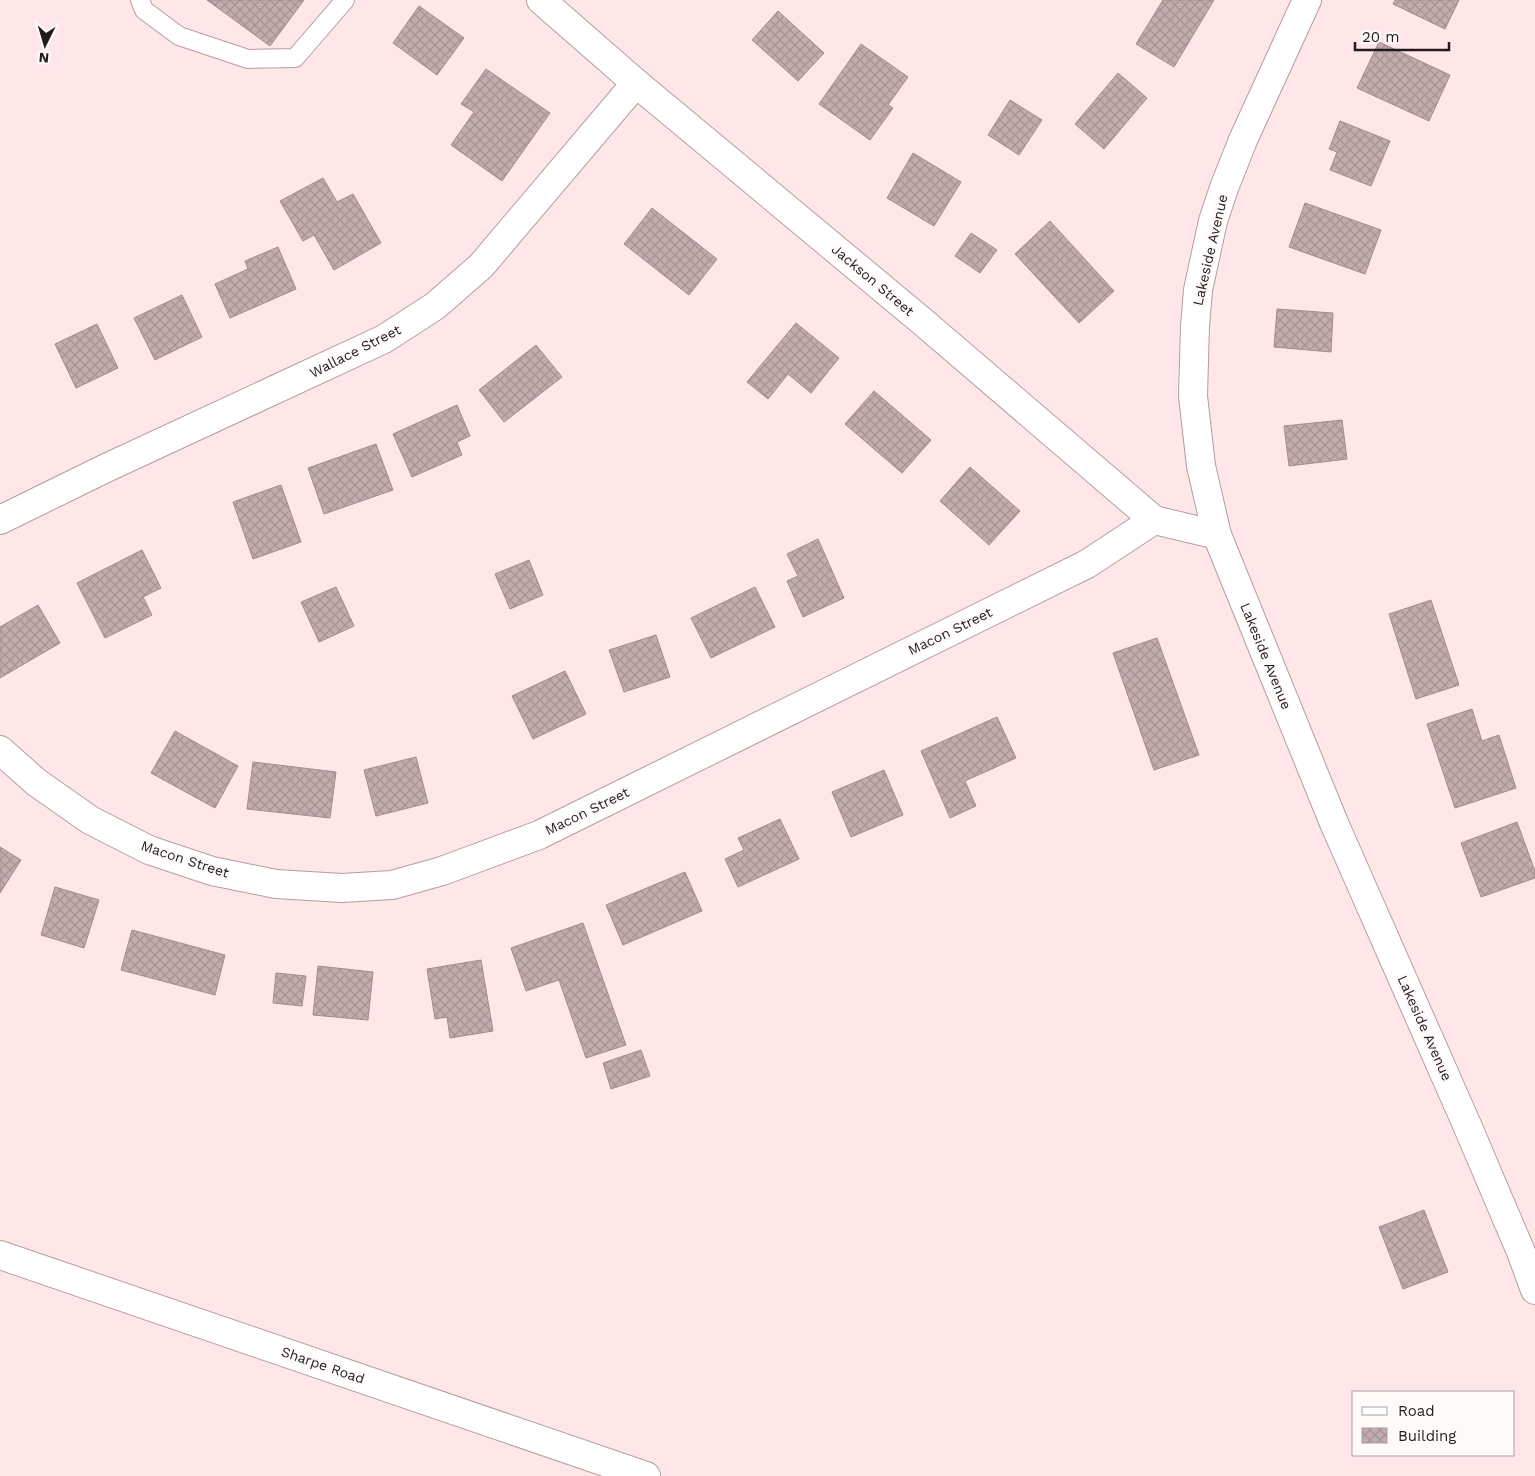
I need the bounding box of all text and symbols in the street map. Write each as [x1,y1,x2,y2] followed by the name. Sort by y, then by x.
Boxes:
[20,20,70,70] north arrow
[1355,20,1449,52] scale bar
[1362,28,1400,46] text: 20 m
[38,50,50,66] text: N
[1189,193,1231,307] street label: Lakeside Avenue
[829,241,918,319] street label: Jackson Street
[307,321,403,381] street label: Wallace Street
[1237,600,1295,712] street label: Lakeside Avenue
[905,604,995,658] street label: Macon Street
[542,784,632,838] street label: Macon Street
[139,837,231,881] street label: Macon Street
[1395,973,1455,1083] street label: Lakeside Avenue
[279,1343,367,1387] street label: Sharpe Road
[1352,1391,1515,1456] legend
[1398,1402,1435,1420] text: Road
[1398,1427,1456,1445] text: Building

